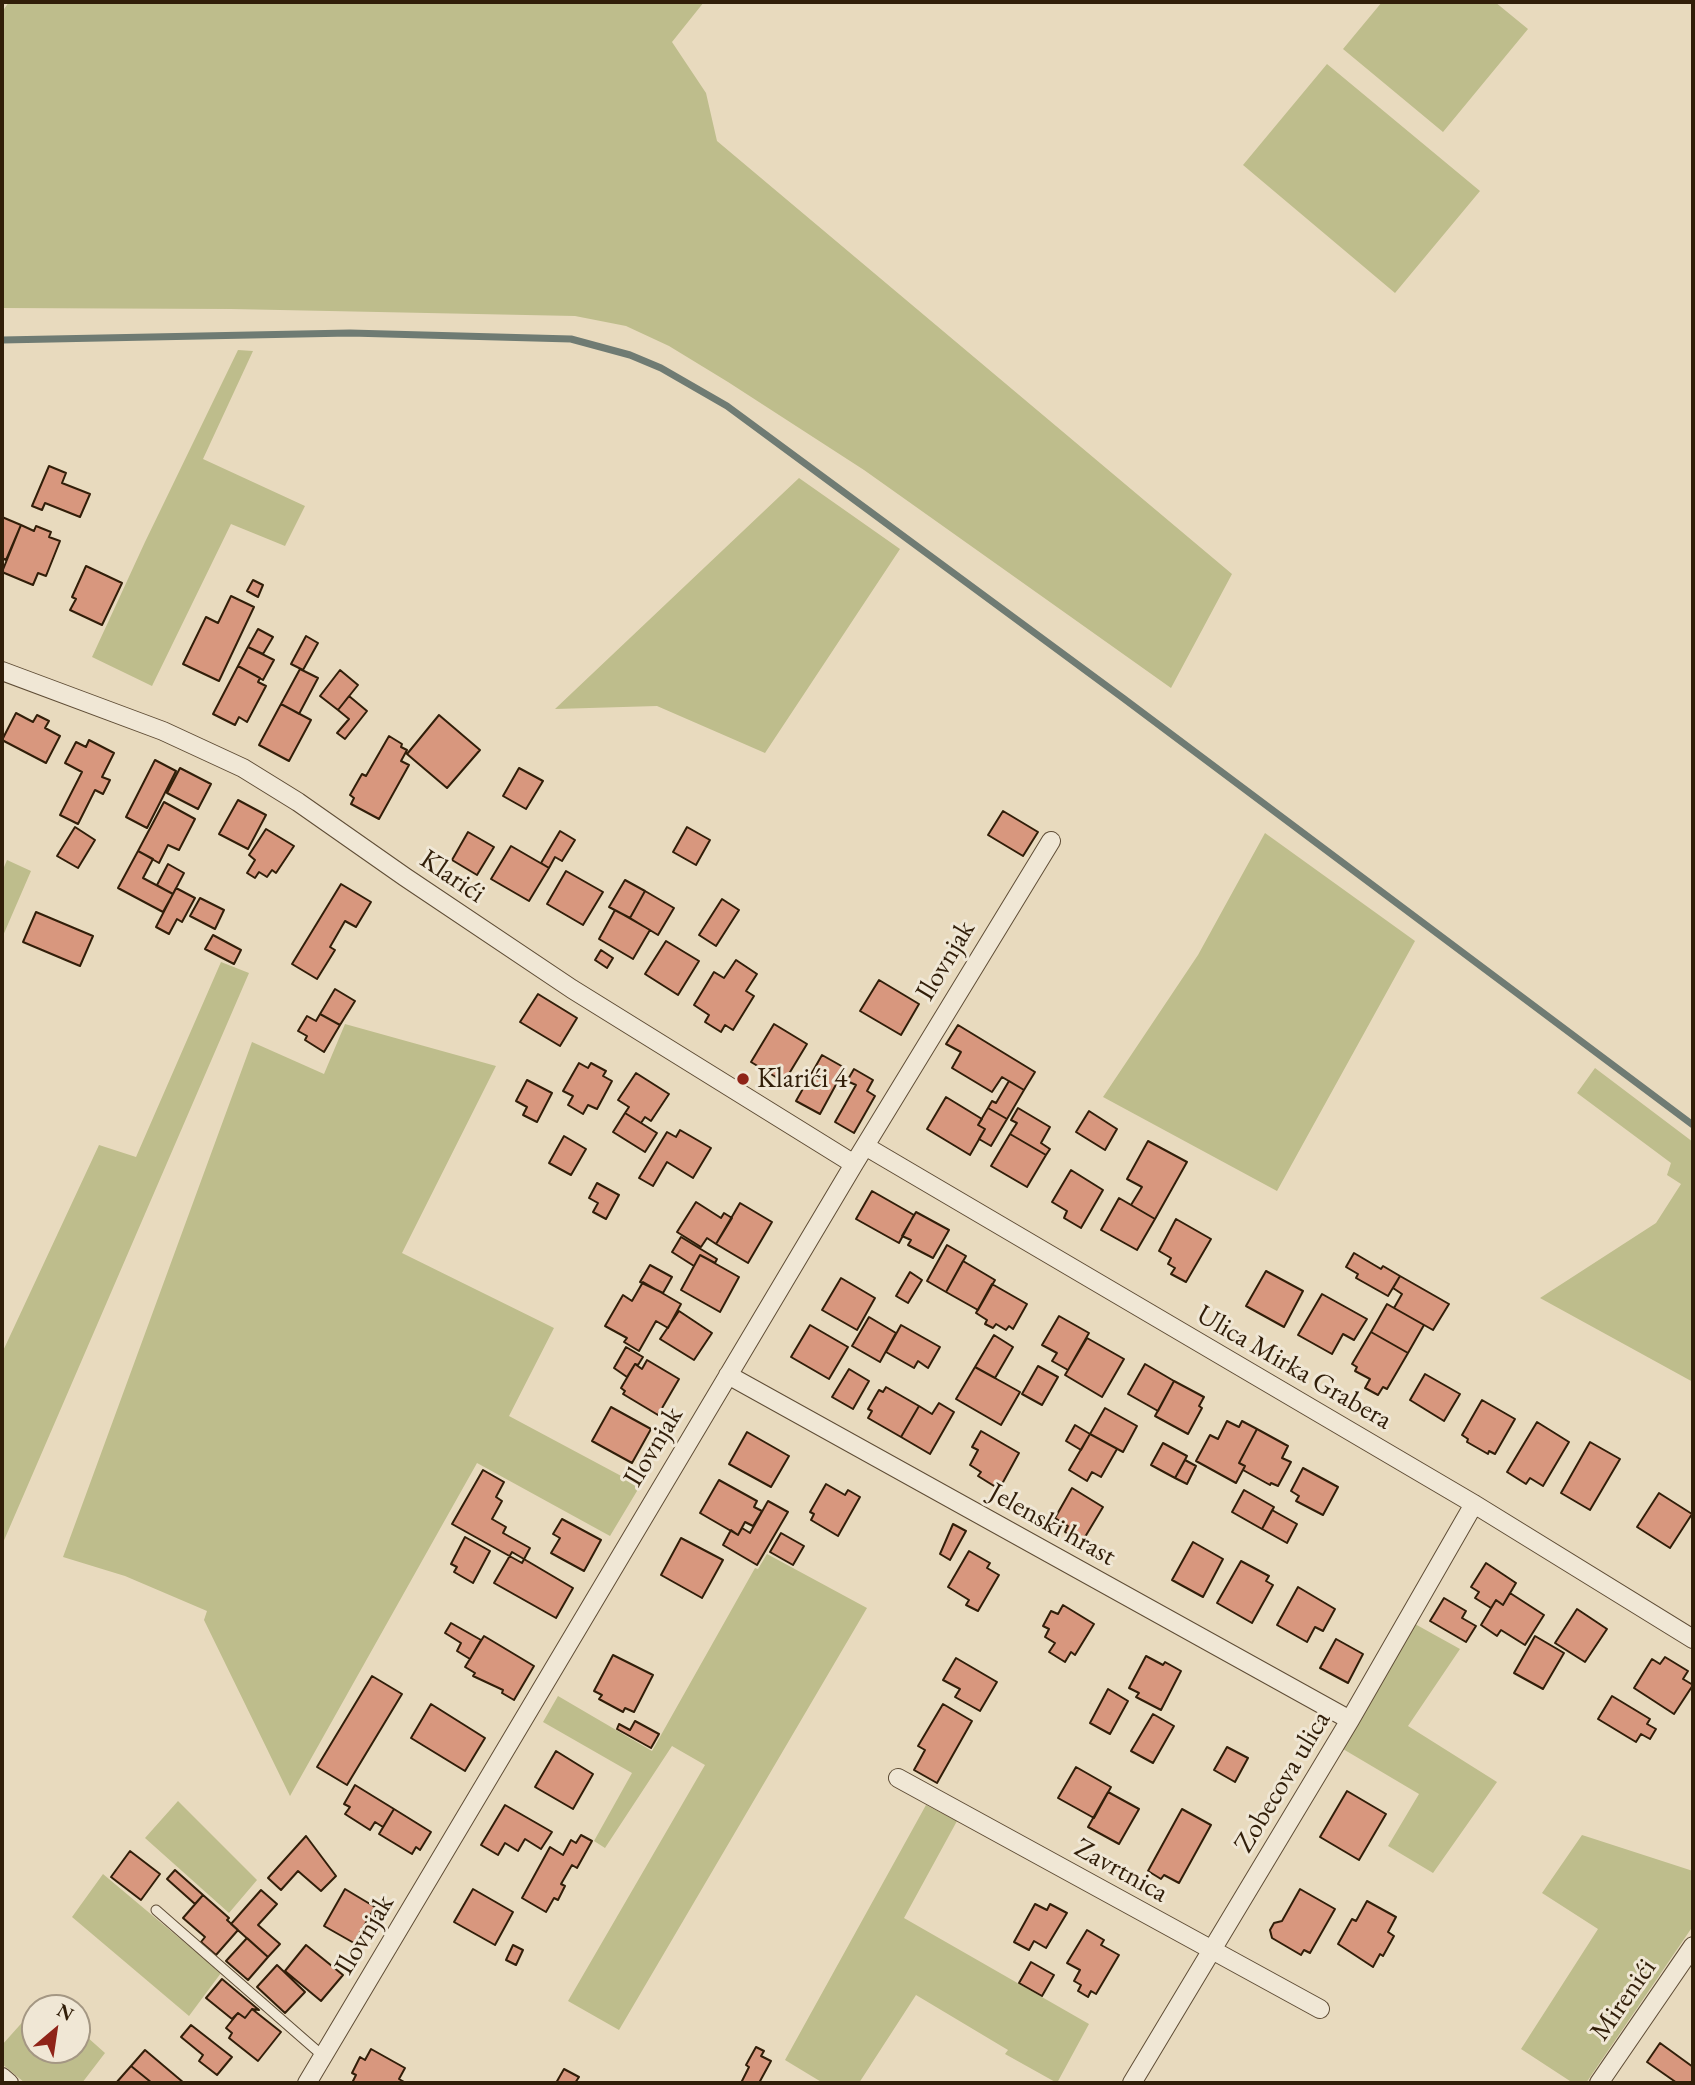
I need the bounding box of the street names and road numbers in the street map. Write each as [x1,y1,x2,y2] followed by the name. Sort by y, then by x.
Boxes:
[413,843,491,911] street label: Klarići
[909,915,983,1007] street label: Ilovnjak
[1190,1298,1398,1438] street label: Ulica Mirka Grabera
[617,1401,691,1493] street label: Ilovnjak
[983,1476,1121,1574] street label: Jelenski hrast
[1228,1705,1338,1859] street label: Zobecova ulica
[1068,1832,1174,1910] street label: Zavrtnica
[328,1889,402,1981] street label: Ilovnjak
[1584,1953,1664,2047] street label: Mirenići

